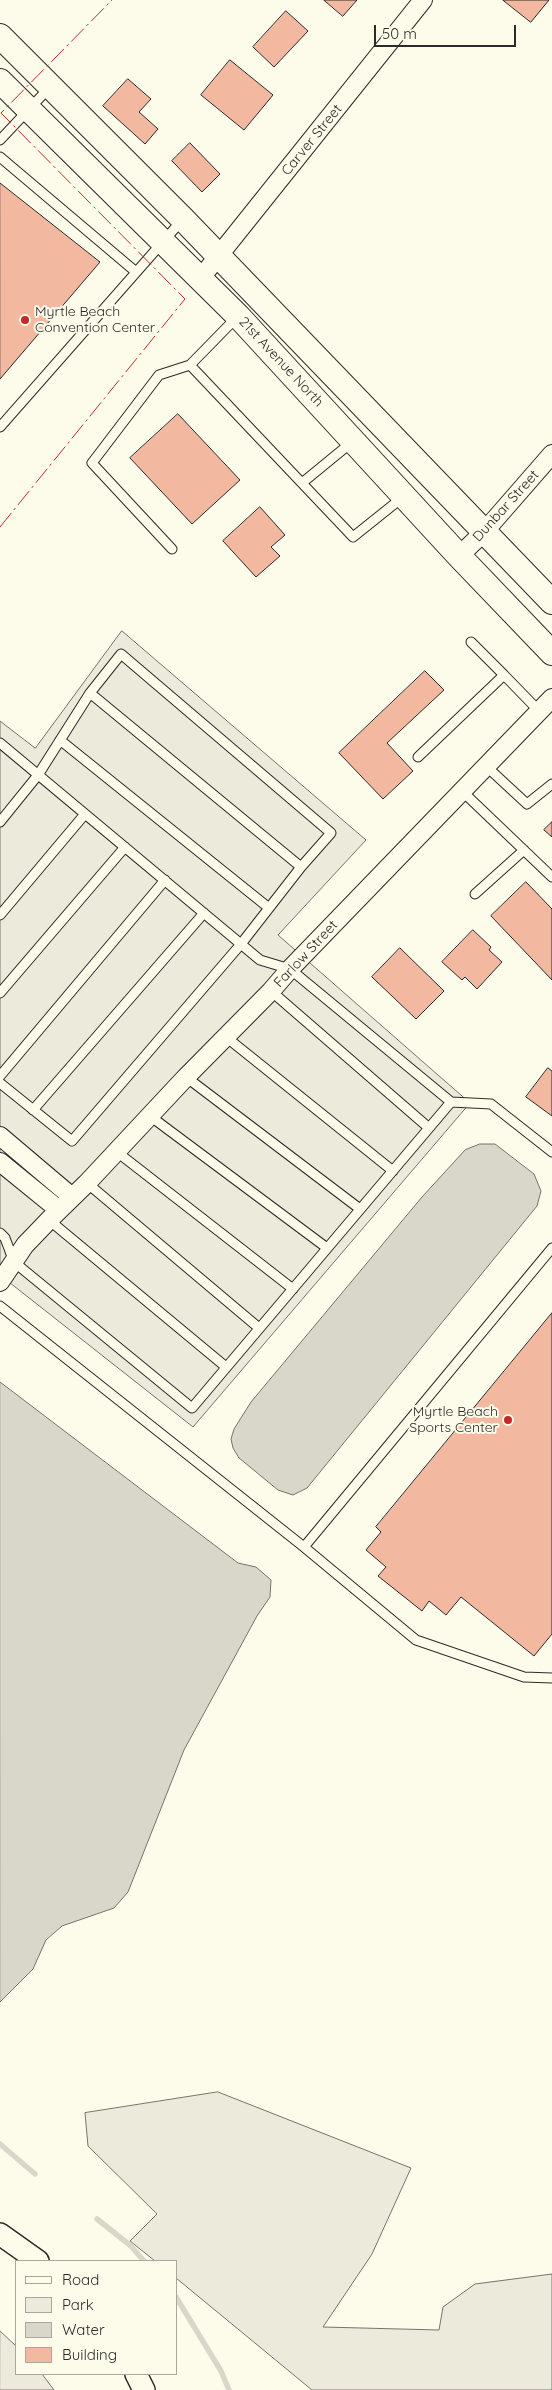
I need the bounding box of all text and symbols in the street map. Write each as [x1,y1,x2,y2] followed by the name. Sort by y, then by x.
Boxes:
[377,15,520,47] scale bar
[382,24,417,43] text: 50 m
[278,101,346,179] street label: Carver Street
[35,304,155,336] place label: Myrtle Beach Convention Center
[19,314,31,326] marker: Myrtle Beach Convention Center
[235,314,327,410] street label: 21st Avenue North
[469,467,543,545] street label: Dunbar Street
[271,917,341,991] street label: Farlow Street
[409,1404,498,1436] place label: Myrtle Beach Sports Center
[502,1414,514,1426] marker: Myrtle Beach Sports Center
[15,2260,178,2375] legend
[62,2270,99,2289] text: Road
[62,2295,94,2314] text: Park
[62,2320,105,2339] text: Water
[62,2345,117,2364] text: Building

